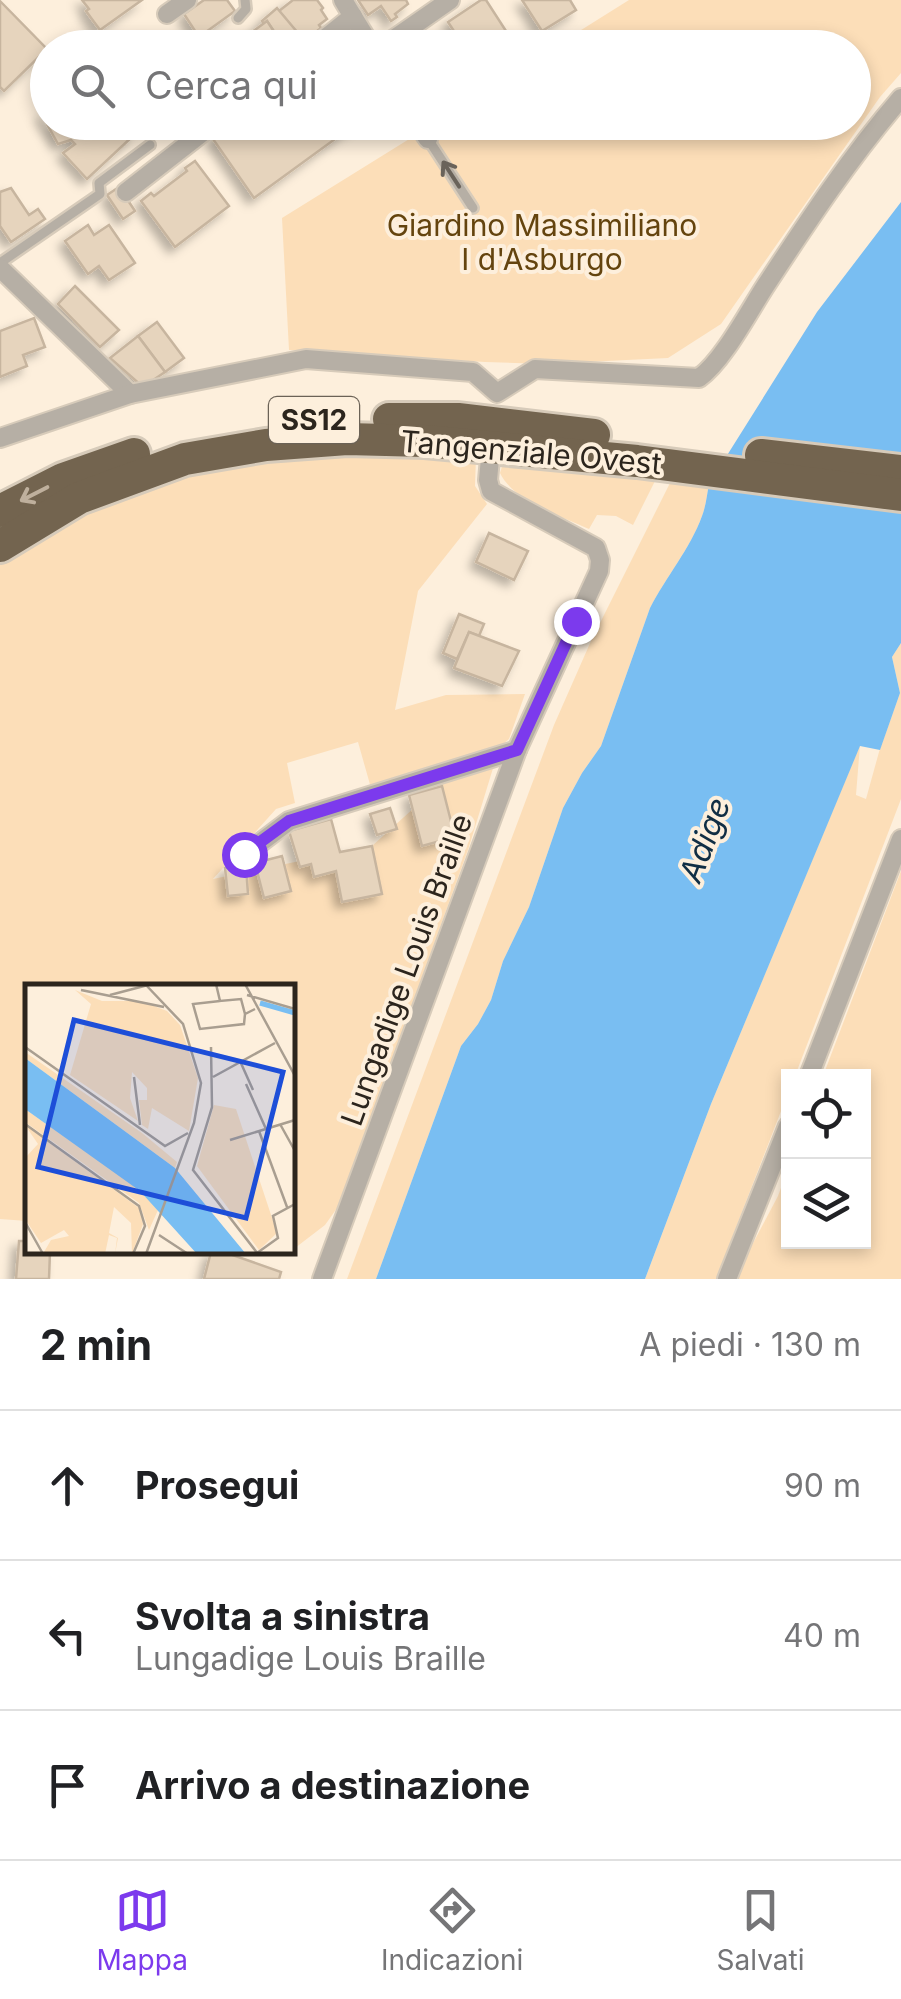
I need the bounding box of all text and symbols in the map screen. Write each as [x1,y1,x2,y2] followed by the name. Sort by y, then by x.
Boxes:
[30,30,871,140] search box
[65,58,120,113] icon: search
[145,62,318,108] text: Cerca qui
[440,160,461,188] one-way arrow
[387,207,697,277] park label: Giardino Massimiliano I d'Asburgo
[269,397,359,443] road number: SS12
[399,423,663,481] street label: Tangenziale Ovest
[19,485,49,504] one-way arrow
[554,599,600,645] route end
[670,792,738,889] water label: Adige
[333,809,479,1130] street label: Lungadige Louis Braille
[222,832,268,878] route start
[25,984,295,1254] inset map
[781,1069,871,1249] map controls
[781,1069,871,1159] button: locate
[781,1159,871,1249] button: layers
[40,1319,152,1370] text: 2 min
[639,1325,861,1364] text: A piedi · 130 m
[40,1458,95,1513] icon: ahead
[135,1462,299,1508] text: Prosegui
[784,1466,861,1505] text: 90 m
[135,1593,430,1639] text: Svolta a sinistra
[40,1608,95,1663] icon: left
[783,1616,861,1655] text: 40 m
[135,1639,486,1678] text: Lungadige Louis Braille
[40,1758,95,1813] icon: arrive
[135,1762,530,1808] text: Arrivo a destinazione
[97,1883,188,1977] tab: Mappa
[381,1883,523,1977] tab: Indicazioni
[717,1883,804,1977] tab: Salvati

